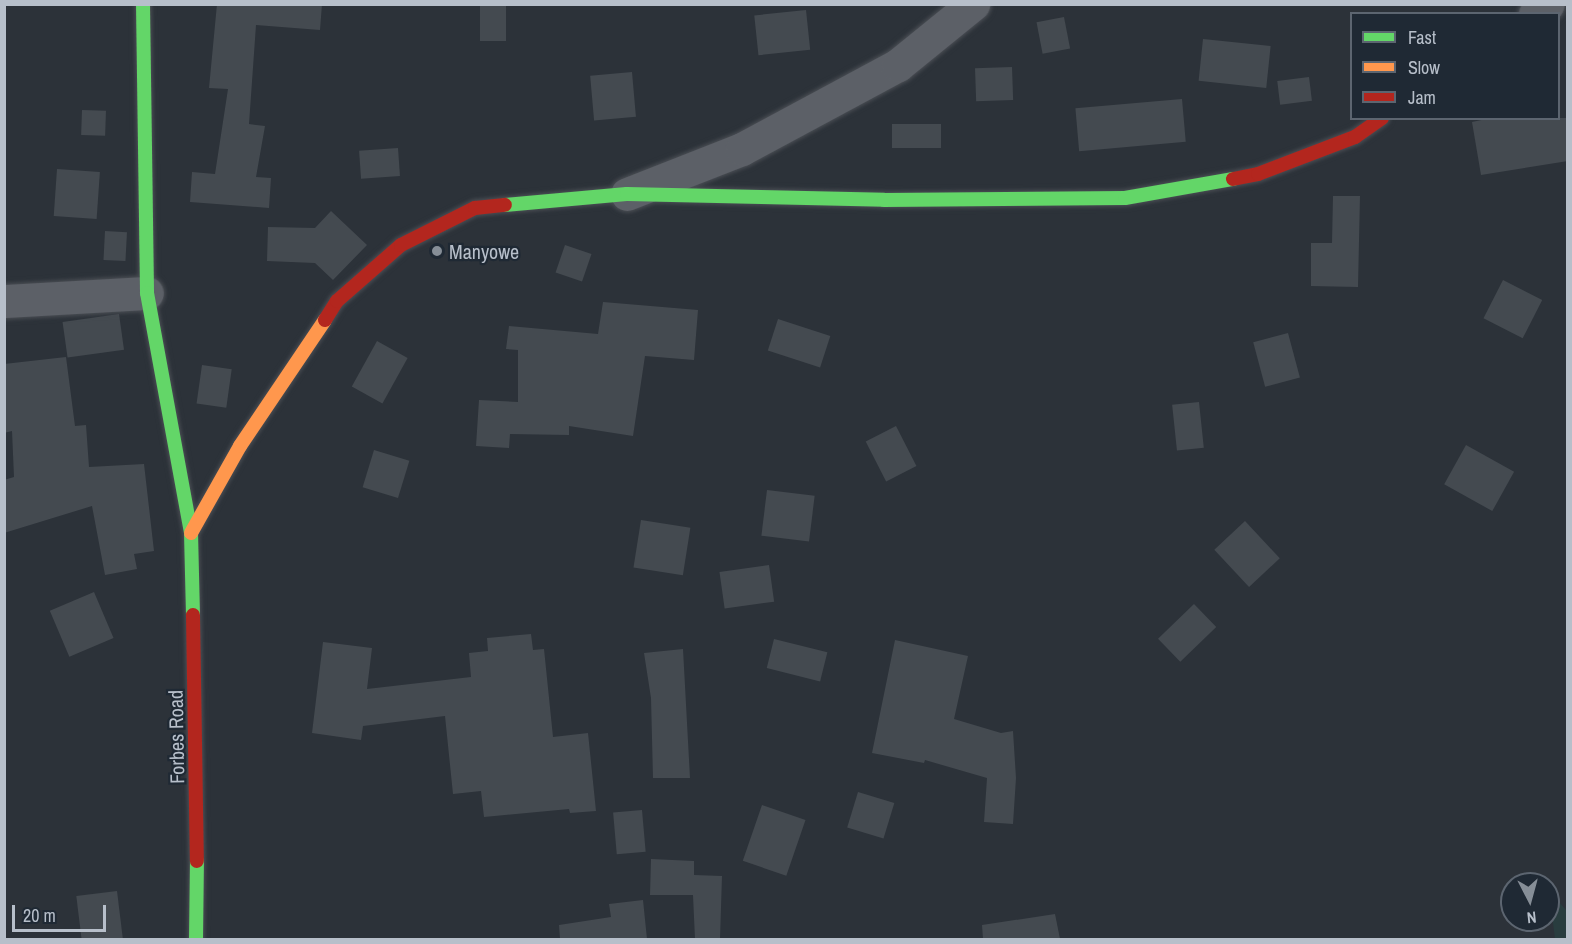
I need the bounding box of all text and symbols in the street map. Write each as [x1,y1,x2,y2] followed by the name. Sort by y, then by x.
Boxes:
[1350,12,1560,120] legend
[1408,25,1436,50] text: Fast
[1408,55,1440,80] text: Slow
[1408,85,1436,110] text: Jam
[449,239,519,263] place label: Manyowe
[430,244,444,258] marker: Manyowe
[163,690,189,784] street label: Forbes Road
[1500,872,1560,932] north arrow
[15,893,110,931] scale bar
[23,903,56,928] text: 20 m
[1526,906,1538,929] text: N

